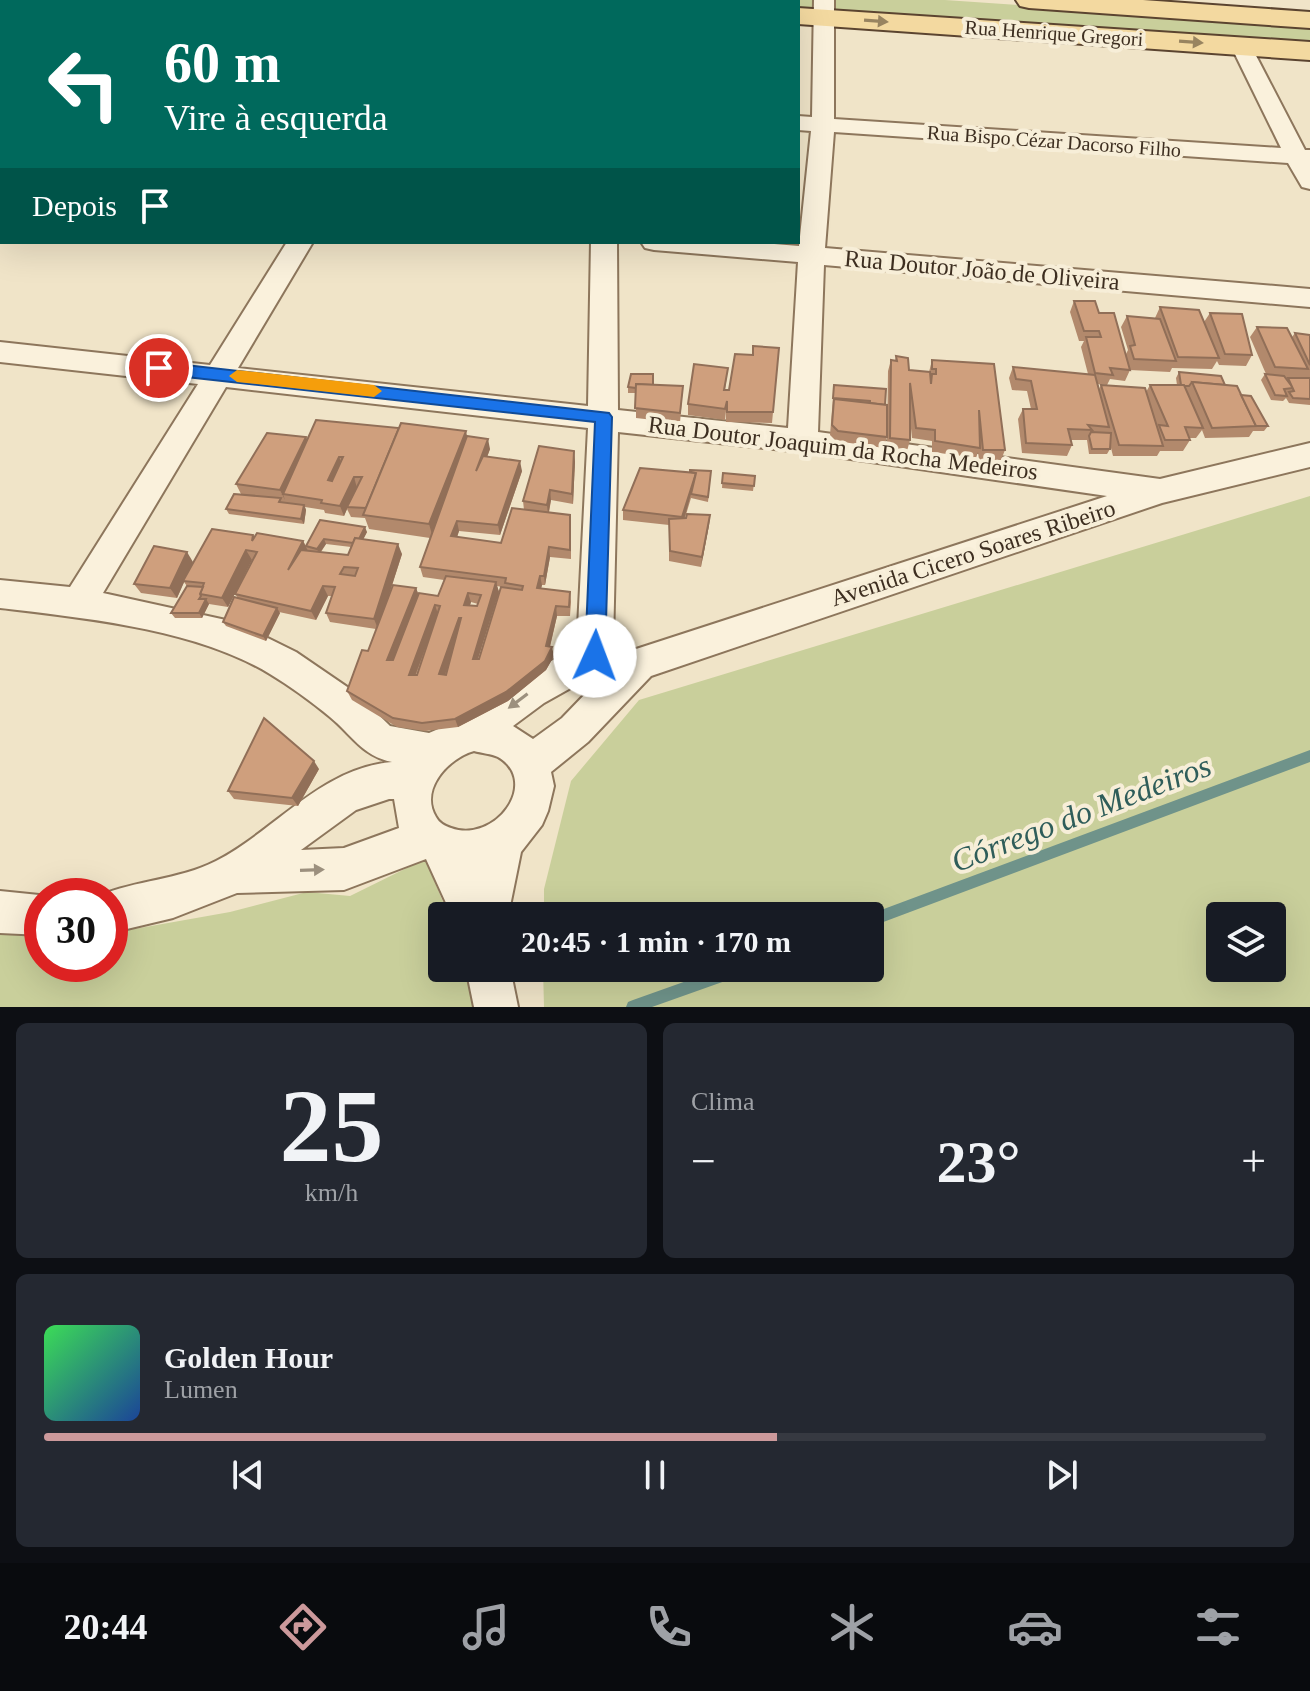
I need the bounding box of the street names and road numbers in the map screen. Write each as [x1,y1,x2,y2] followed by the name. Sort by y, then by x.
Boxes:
[964,16,1144,51] street label: Rua Henrique Gregori
[926,121,1182,162] street label: Rua Bispo Cézar Dacorso Filho
[843,245,1121,295] street label: Rua Doutor João de Oliveira
[647,411,1039,485] street label: Rua Doutor Joaquim da Rocha Medeiros
[828,495,1118,611] street label: Avenida Cicero Soares Ribeiro

